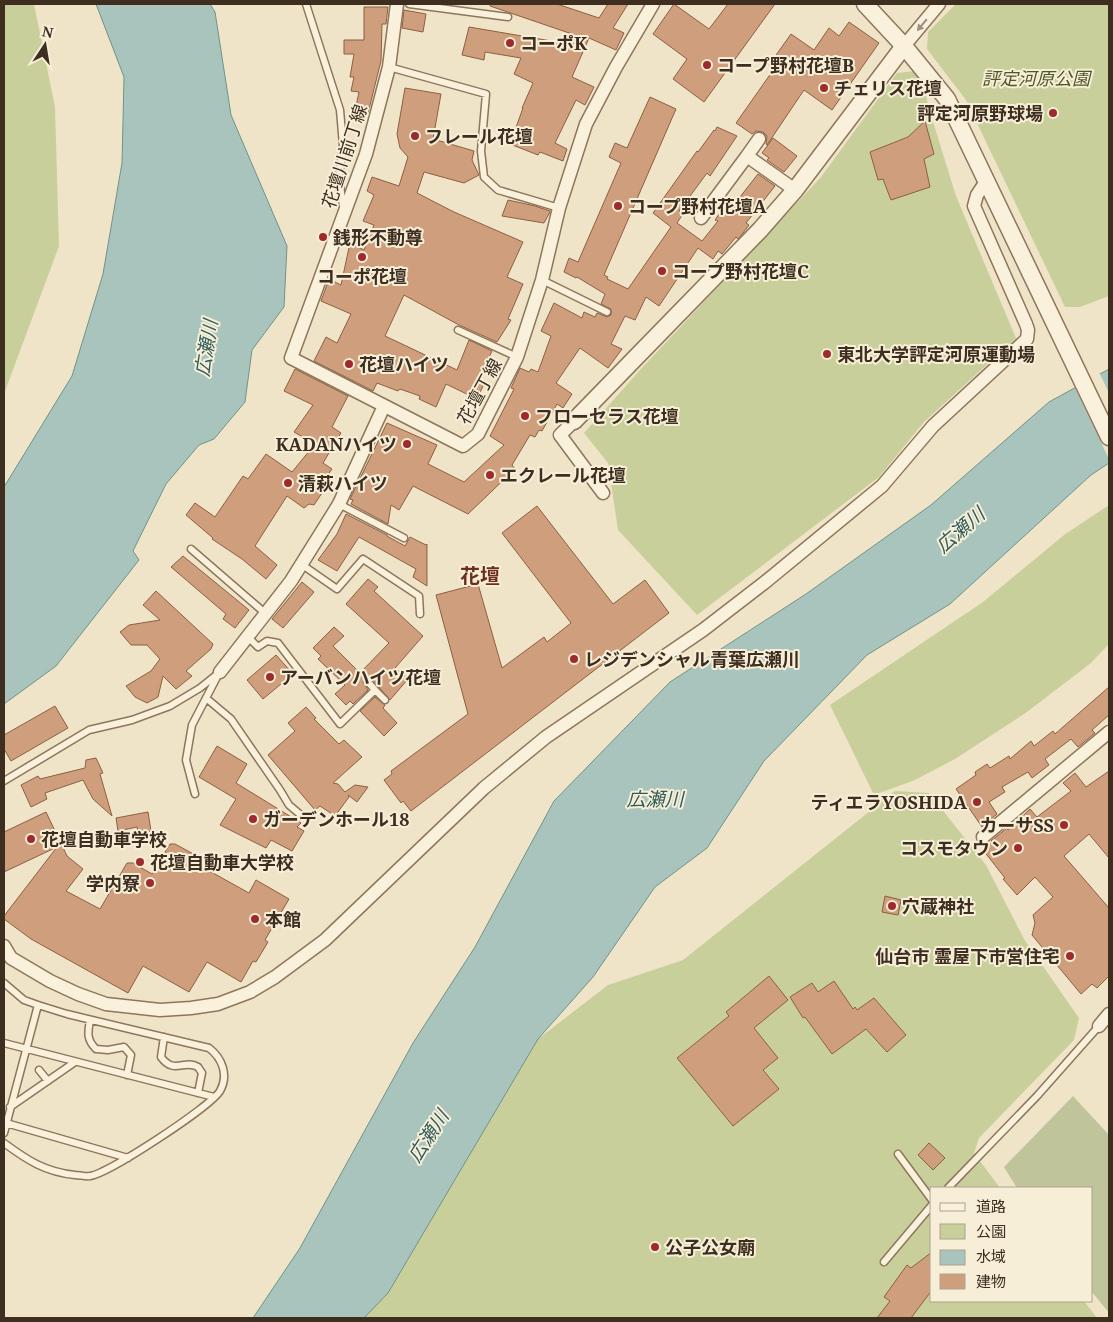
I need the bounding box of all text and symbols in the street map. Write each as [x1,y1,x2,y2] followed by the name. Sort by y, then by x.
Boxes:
[916,18,927,31] one-way arrow
[20,20,70,70] north arrow
[40,21,55,42] text: N
[520,31,588,55] place label: コーポK
[504,37,516,49] marker: コーポK
[717,53,854,77] place label: コープ野村花壇B
[701,59,713,71] marker: コープ野村花壇B
[982,66,1093,90] park label: 評定河原公園
[834,76,942,100] place label: チェリス花壇
[818,82,830,94] marker: チェリス花壇
[316,101,372,211] street label: 花壇川前丁線
[917,101,1043,125] place label: 評定河原野球場
[1047,107,1059,119] marker: 評定河原野球場
[425,124,533,148] place label: フレール花壇
[409,130,421,142] marker: フレール花壇
[628,194,767,218] place label: コープ野村花壇A
[612,200,624,212] marker: コープ野村花壇A
[332,225,423,249] place label: 銭形不動尊
[317,231,329,243] marker: 銭形不動尊
[356,251,368,263] marker: コーポ花壇
[672,259,809,283] place label: コープ野村花壇C
[317,264,407,288] place label: コーポ花壇
[656,265,668,277] marker: コープ野村花壇C
[189,316,224,378] water label: 広瀬川
[837,342,1035,366] place label: 東北大学評定河原運動場
[821,348,833,360] marker: 東北大学評定河原運動場
[359,352,449,376] place label: 花壇ハイツ
[451,354,507,428] street label: 花壇丁線
[343,358,355,370] marker: 花壇ハイツ
[535,404,679,428] place label: フローセラス花壇
[519,410,531,422] marker: フローセラス花壇
[275,432,397,456] place label: KADANハイツ
[401,438,413,450] marker: KADANハイツ
[500,463,626,487] place label: エクレール花壇
[484,469,496,481] marker: エクレール花壇
[298,471,388,495] place label: 清萩ハイツ
[282,477,294,489] marker: 清萩ハイツ
[930,500,992,559] water label: 広瀬川
[460,562,500,589] district label: 花壇
[584,647,800,671] place label: レジデンシャル青葉広瀬川
[568,653,580,665] marker: レジデンシャル青葉広瀬川
[280,665,441,689] place label: アーバンハイツ花壇
[264,671,276,683] marker: アーバンハイツ花壇
[626,786,685,812] water label: 広瀬川
[811,790,967,814] place label: ティエラYOSHIDA
[971,796,983,808] marker: ティエラYOSHIDA
[263,807,409,831] place label: ガーデンホール18
[247,813,259,825] marker: ガーデンホール18
[980,813,1054,837] place label: カーサSS
[1058,819,1070,831] marker: カーサSS
[41,827,167,851] place label: 花壇自動車学校
[25,833,37,845] marker: 花壇自動車学校
[900,836,1008,860] place label: コスモタウン
[1012,842,1024,854] marker: コスモタウン
[150,850,294,874] place label: 花壇自動車大学校
[134,856,146,868] marker: 花壇自動車大学校
[86,871,140,895] place label: 学内寮
[144,877,156,889] marker: 学内寮
[902,894,974,918] place label: 穴蔵神社
[886,900,898,912] marker: 穴蔵神社
[265,907,301,931] place label: 本館
[249,913,261,925] marker: 本館
[875,944,1060,968] place label: 仙台市 霊屋下市営住宅
[1064,950,1076,962] marker: 仙台市 霊屋下市営住宅
[402,1103,456,1167] water label: 広瀬川
[930,1187,1093,1302] legend
[976,1196,1006,1216] text: 道路
[976,1221,1006,1241] text: 公園
[665,1235,755,1259] place label: 公子公女廟
[649,1241,661,1253] marker: 公子公女廟
[976,1246,1006,1266] text: 水域
[976,1271,1006,1291] text: 建物

